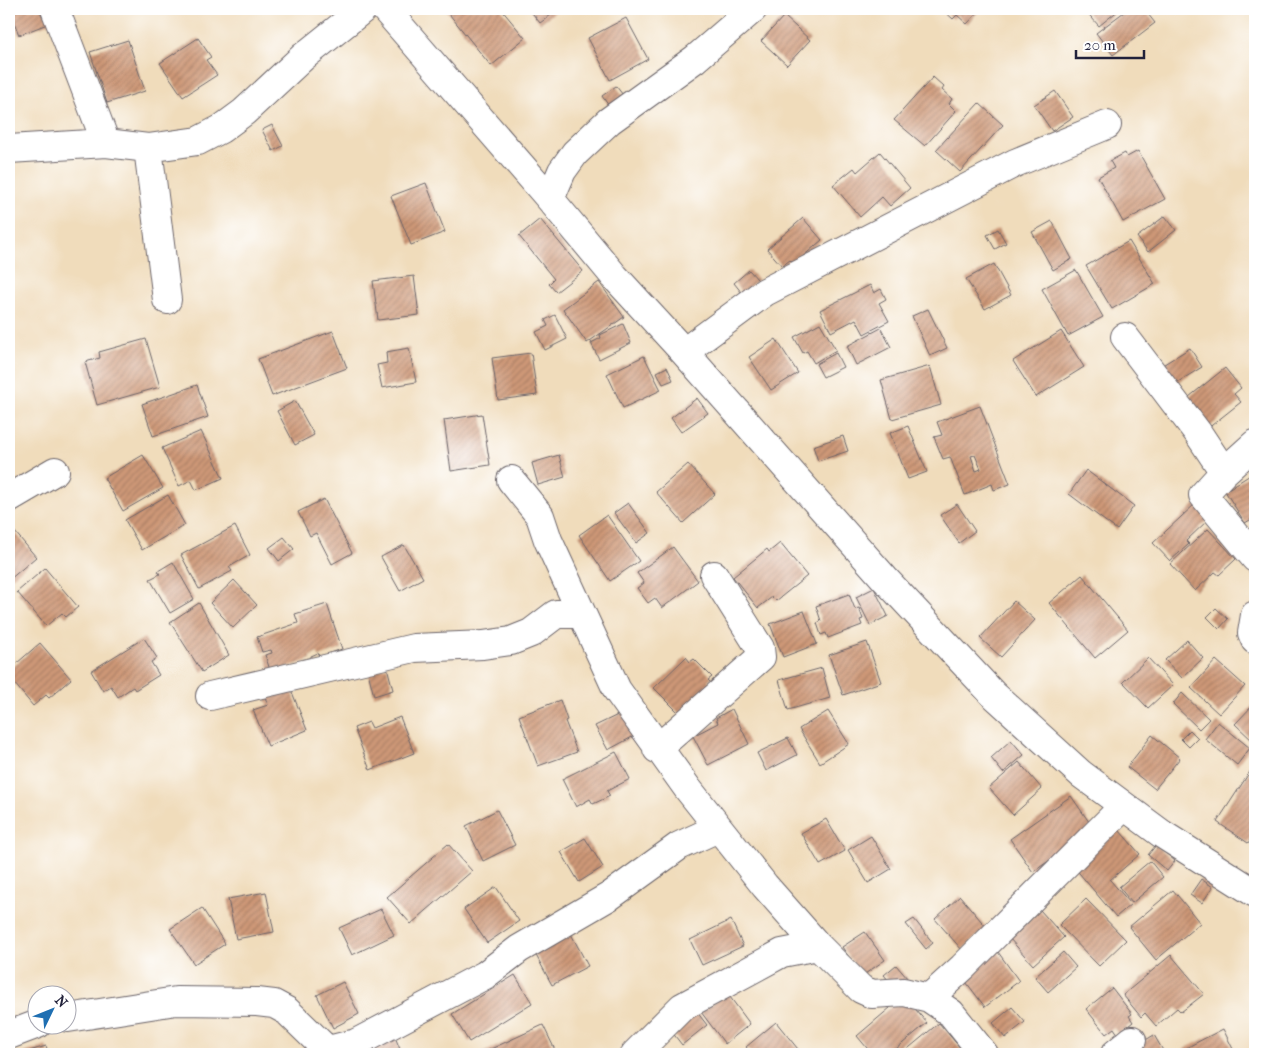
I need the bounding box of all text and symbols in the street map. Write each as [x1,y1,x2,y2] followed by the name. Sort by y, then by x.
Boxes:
[1076,28,1144,60] scale bar
[1084,36,1116,54] text: 20 m
[28,986,78,1036] north arrow
[51,992,71,1011] text: N

